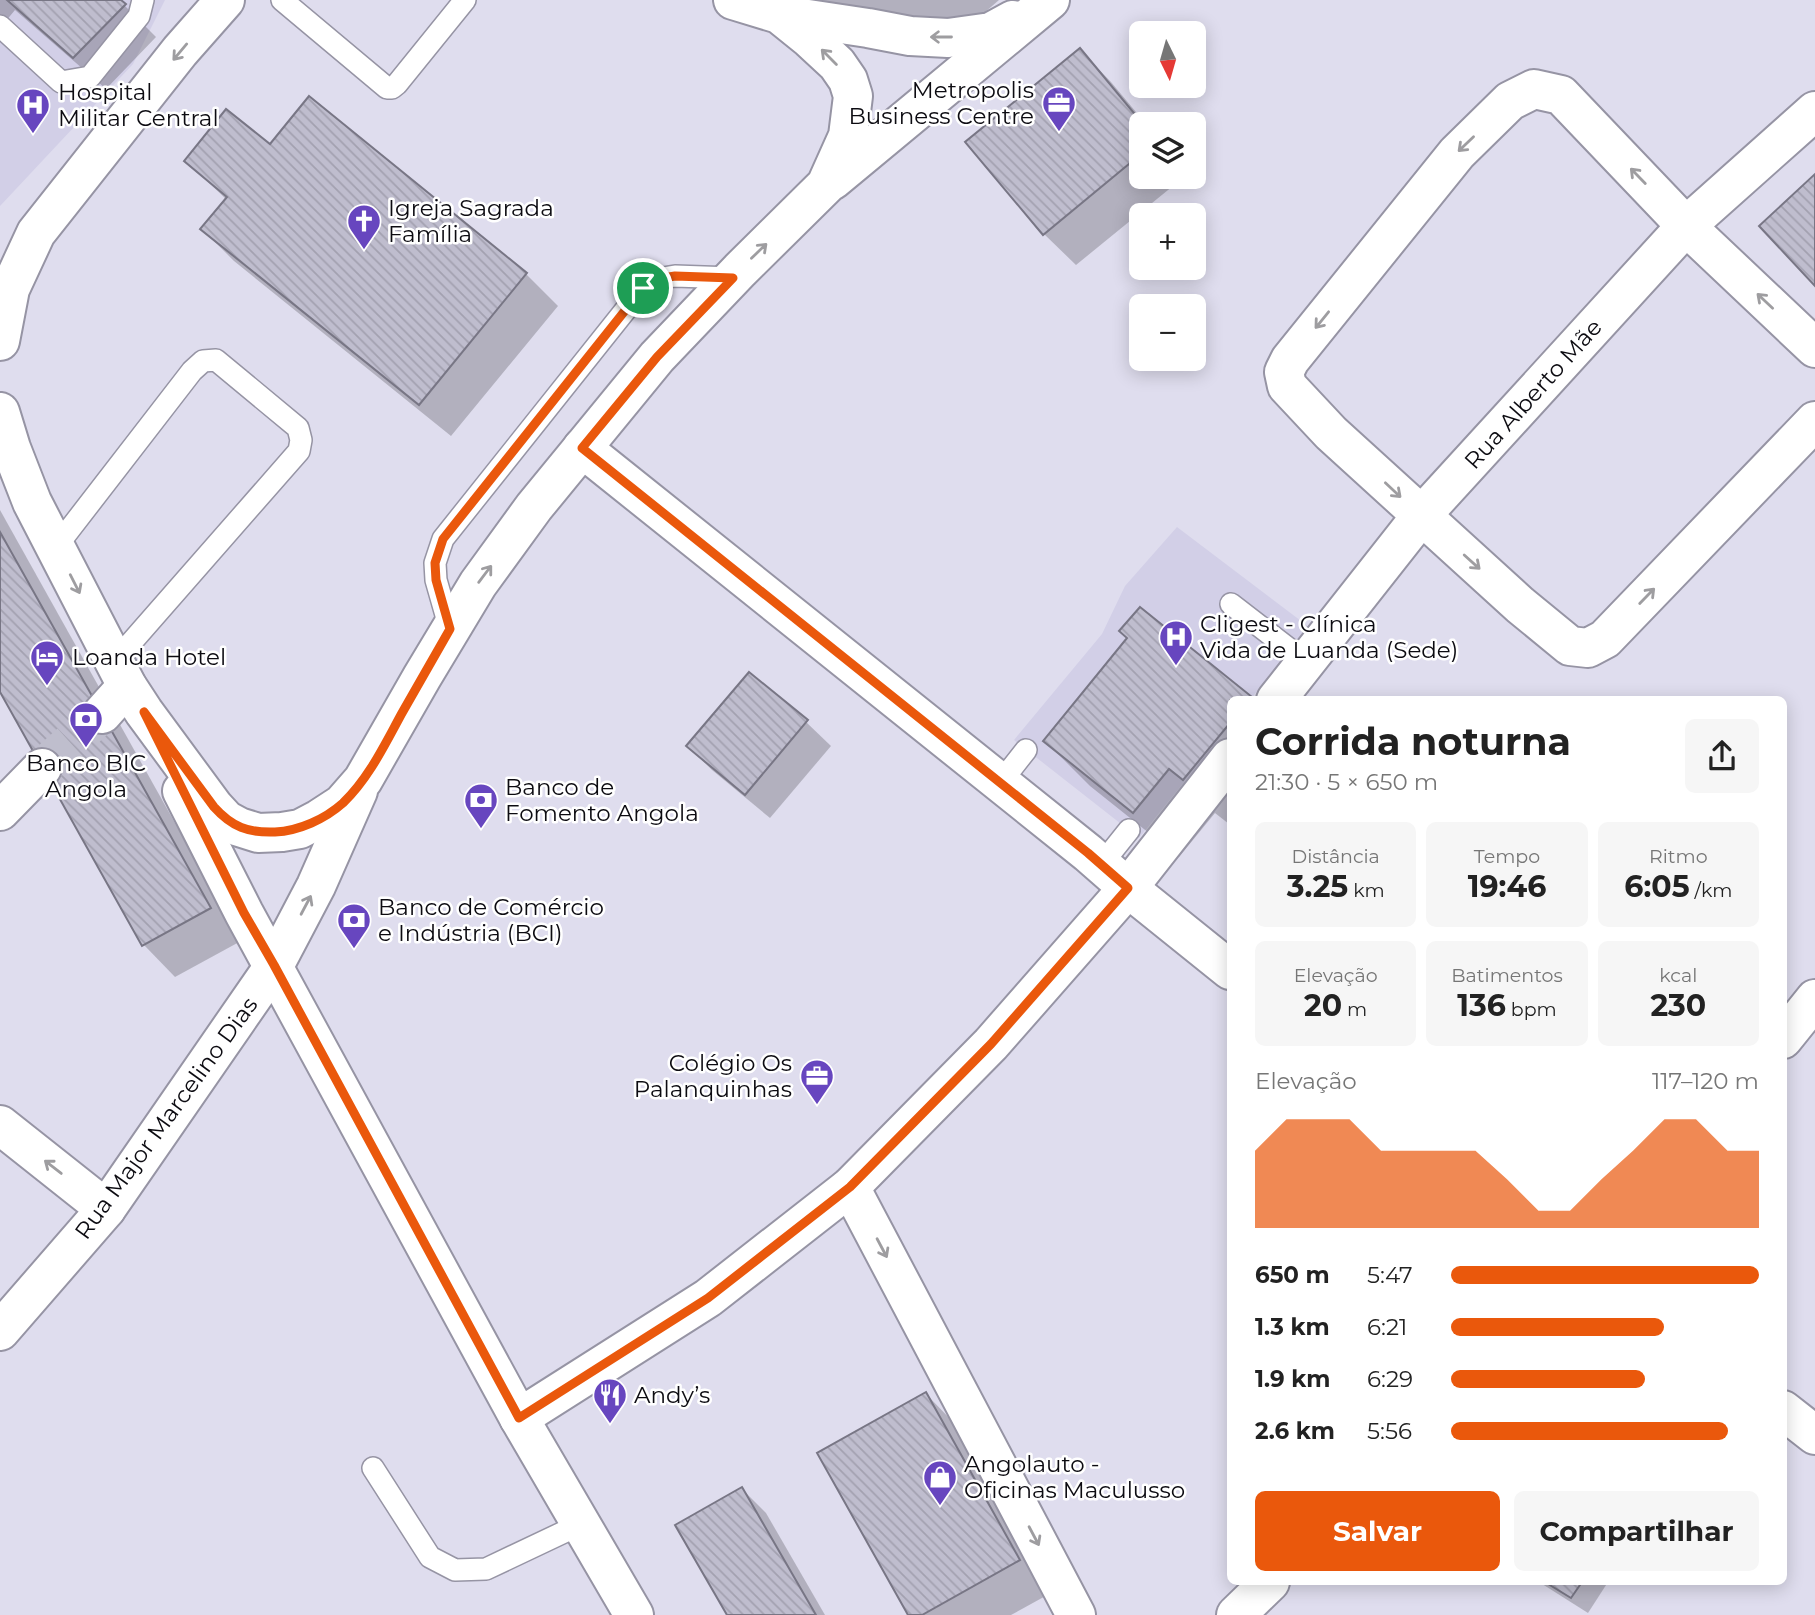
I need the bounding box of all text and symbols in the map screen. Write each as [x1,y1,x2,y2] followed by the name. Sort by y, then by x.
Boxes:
[1129,21,1206,98] north arrow
[1129,21,1206,371] map controls
[929,30,952,44] one-way arrow
[172,42,188,60] one-way arrow
[820,48,837,65] one-way arrow
[848,76,1034,130] place label: Metropolis Business Centre
[58,78,219,132] place label: Hospital Militar Central
[1040,84,1078,133] office icon: Metropolis Business Centre
[14,86,52,135] hospital icon: Hospital Militar Central
[1129,112,1206,189] button: layers
[1458,135,1475,152] one-way arrow
[1630,168,1647,185] one-way arrow
[388,194,554,248] place label: Igreja Sagrada Família
[345,202,383,251] church icon: Igreja Sagrada Família
[1129,203,1206,280] button: +
[750,243,767,260] one-way arrow
[613,258,673,318] pin
[624,269,662,307] icon: arrive
[1757,293,1774,310] one-way arrow
[1129,294,1206,371] button: −
[1315,310,1330,328] one-way arrow
[1458,313,1608,475] street label: Rua Alberto Mãe
[1384,482,1402,498] one-way arrow
[1463,554,1481,570] one-way arrow
[478,565,493,583] one-way arrow
[69,573,82,594] one-way arrow
[1639,587,1656,604] one-way arrow
[1200,610,1458,664] place label: Cligest - Clínica Vida de Luanda (Sede)
[1157,618,1195,667] hospital icon: Cligest - Clínica Vida de Luanda (Sede)
[28,638,66,687] hotel icon: Loanda Hotel
[72,643,226,671] place label: Loanda Hotel
[67,700,105,749] bank icon: Banco BIC Angola
[1255,718,1571,765] text: Corrida noturna
[1685,719,1759,793] button: share
[26,749,146,803] place label: Banco BIC Angola
[1255,768,1438,796] text: 21:30 · 5 × 650 m
[505,773,699,827] place label: Banco de Fomento Angola
[462,781,500,830] bank icon: Banco de Fomento Angola
[1291,845,1380,868] text: Distância
[1474,845,1540,868] text: Tempo
[1649,845,1708,868] text: Ritmo
[1287,868,1348,905] text: 3.25
[1468,868,1546,905] text: 19:46
[1624,868,1690,905] text: 6:05
[1348,879,1385,902] text: km
[1690,879,1732,902] text: /km
[378,893,604,947] place label: Banco de Comércio e Indústria (BCI)
[300,895,313,916] one-way arrow
[335,901,373,950] bank icon: Banco de Comércio e Indústria (BCI)
[1294,964,1378,987] text: Elevação
[1451,964,1563,987] text: Batimentos
[1659,964,1697,987] text: kcal
[1304,987,1342,1024] text: 20
[1457,987,1506,1024] text: 136
[1650,987,1706,1024] text: 230
[69,991,263,1245] street label: Rua Major Marcelino Dias
[1342,998,1367,1021] text: m
[1506,998,1557,1021] text: bpm
[634,1049,792,1103] place label: Colégio Os Palanquinhas
[798,1057,836,1106] office icon: Colégio Os Palanquinhas
[1255,1067,1357,1095] text: Elevação
[1652,1067,1759,1095] text: 117–120 m
[44,1159,62,1175] one-way arrow
[876,1237,889,1258] one-way arrow
[1255,1261,1330,1289] text: 650 m
[1367,1261,1413,1289] text: 5:47
[1255,1313,1330,1341] text: 1.3 km
[1367,1313,1407,1341] text: 6:21
[1255,1365,1330,1393] text: 1.9 km
[1367,1365,1413,1393] text: 6:29
[591,1376,629,1425] restaurant icon: Andy’s
[634,1381,710,1409] place label: Andy’s
[1255,1417,1335,1445] text: 2.6 km
[1367,1417,1412,1445] text: 5:56
[964,1450,1185,1504] place label: Angolauto - Oficinas Maculusso
[921,1458,959,1507] shop icon: Angolauto - Oficinas Maculusso
[1255,1491,1500,1571] button: Salvar
[1514,1491,1759,1571] button: Compartilhar
[1028,1525,1041,1546] one-way arrow

